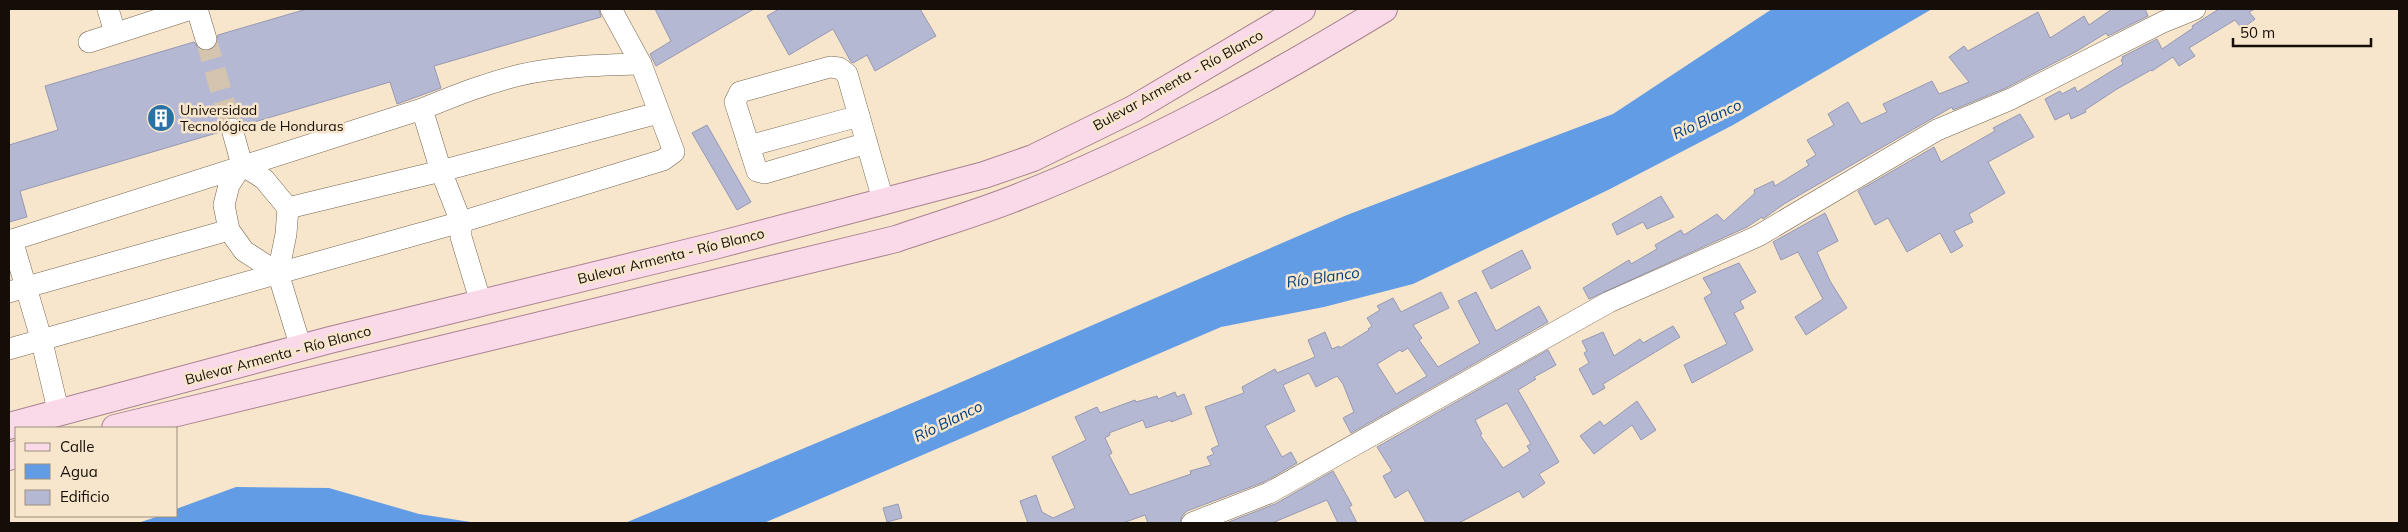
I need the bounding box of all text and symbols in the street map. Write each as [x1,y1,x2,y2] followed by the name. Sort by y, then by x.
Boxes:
[2233,15,2370,47] scale bar
[2240,23,2275,42] text: 50 m
[1090,26,1266,134] street label: Bulevar Armenta - Río Blanco
[1670,95,1745,143] water label: Río Blanco
[180,101,344,135] place label: Universidad Tecnológica de Honduras
[146,103,176,133] building icon: Universidad Tecnológica de Honduras
[576,224,766,288] street label: Bulevar Armenta - Río Blanco
[1285,262,1361,292] water label: Río Blanco
[183,321,373,389] street label: Bulevar Armenta - Río Blanco
[911,396,986,446] water label: Río Blanco
[15,427,178,517] legend
[60,437,94,456] text: Calle
[60,462,98,481] text: Agua
[60,487,110,506] text: Edificio

